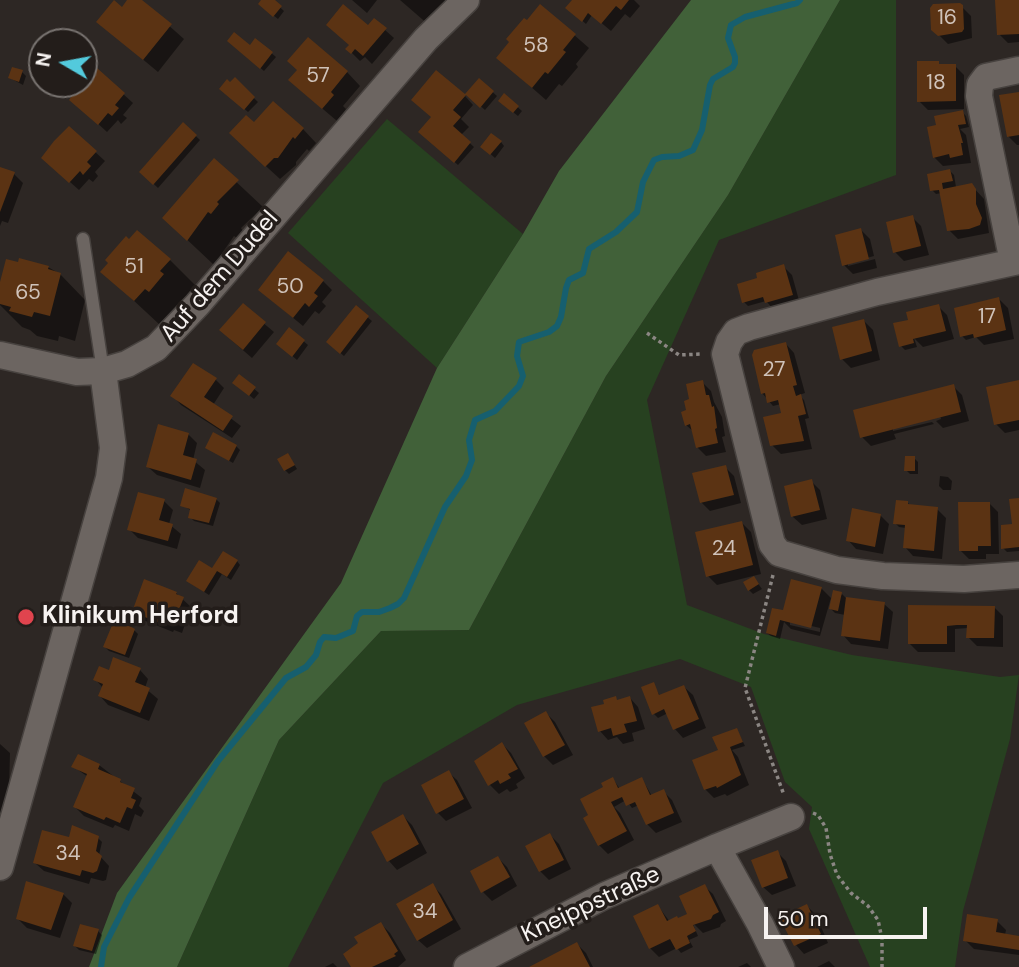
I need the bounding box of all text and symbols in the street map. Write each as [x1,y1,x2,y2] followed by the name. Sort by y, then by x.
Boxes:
[937,5,957,31] house number: 16
[28,28,98,98] north arrow
[523,33,549,59] house number: 58
[30,51,57,69] text: N
[306,63,330,89] house number: 57
[926,70,946,96] house number: 18
[155,205,285,349] street label: Auf dem Dudel
[124,254,144,280] house number: 51
[276,274,304,300] house number: 50
[15,280,41,306] house number: 65
[978,304,996,330] house number: 17
[763,357,785,383] house number: 27
[712,536,736,562] house number: 24
[42,603,239,631] place label: Klinikum Herford
[16,607,36,627] marker: Klinikum Herford
[55,841,81,867] house number: 34
[517,860,665,950] street label: Kneippstraße
[767,894,930,938] scale bar
[412,899,438,925] house number: 34
[777,905,828,933] text: 50 m

